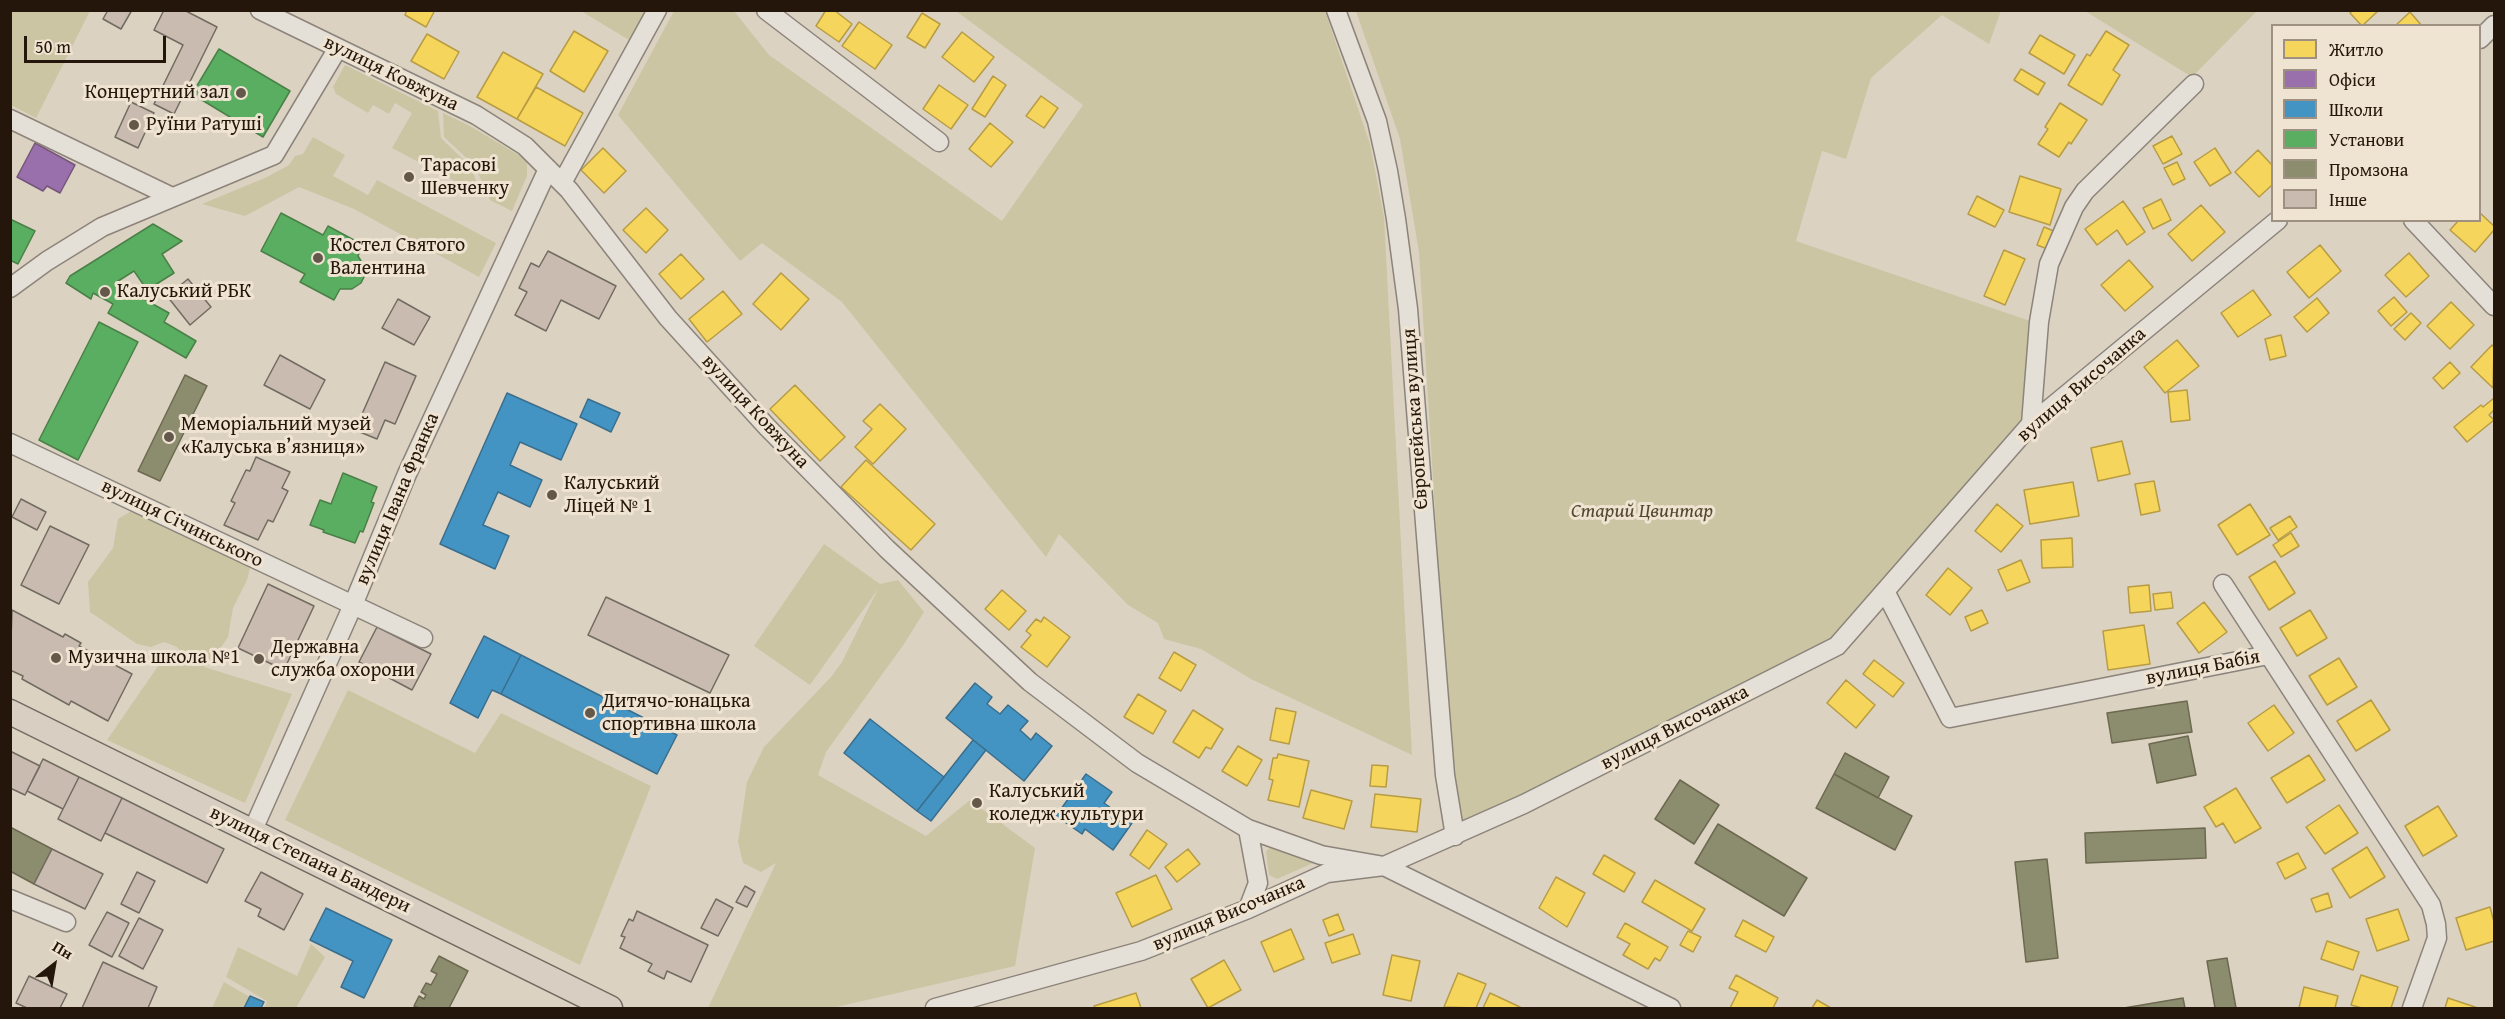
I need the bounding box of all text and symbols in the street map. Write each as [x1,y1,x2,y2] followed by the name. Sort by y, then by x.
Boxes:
[27,24,170,62] scale bar
[2271,24,2481,222] legend
[320,31,462,117] street label: вулиця Ковжуна
[35,33,71,60] text: 50 m
[2329,36,2383,63] text: Житло
[2329,66,2376,93] text: Офіси
[85,81,229,105] place label: Концертний зал
[234,86,248,100] marker: Концертний зал
[2329,96,2383,123] text: Школи
[146,113,262,137] place label: Руїни Ратуші
[127,118,141,132] marker: Руїни Ратуші
[2329,126,2404,153] text: Установи
[421,154,509,201] place label: Тарасові Шевченку
[2329,156,2408,183] text: Промзона
[402,170,416,184] marker: Тарасові Шевченку
[2329,186,2367,213] text: Інше
[330,234,465,281] place label: Костел Святого Валентина
[311,251,325,265] marker: Костел Святого Валентина
[117,280,251,304] place label: Калуський РБК
[98,285,112,299] marker: Калуський РБК
[2013,323,2151,447] street label: вулиця Височанка
[1398,328,1434,510] street label: Європейська вулиця
[696,350,814,474] street label: вулиця Ковжуна
[351,409,445,589] street label: вулиця Івана Франка
[181,413,371,460] place label: Меморіальний музей «Калуська в’язниця»
[162,430,176,444] marker: Меморіальний музей «Калуська в’язниця»
[564,472,660,519] place label: Калуський Ліцей № 1
[97,474,267,574] street label: вулиця Січинського
[545,488,559,502] marker: Калуський Ліцей № 1
[1571,500,1713,524] park label: Старий Цвинтар
[271,636,415,683] place label: Державна служба охорони
[2144,645,2262,691] street label: вулиця Бабія
[68,646,240,670] place label: Музична школа №1
[49,651,63,665] marker: Музична школа №1
[252,652,266,666] marker: Державна служба охорони
[1597,680,1753,776] street label: вулиця Височанка
[602,690,756,737] place label: Дитячо-юнацька спортивна школа
[583,706,597,720] marker: Дитячо-юнацька спортивна школа
[989,780,1144,827] place label: Калуський коледж культури
[970,796,984,810] marker: Калуський коледж культури
[206,801,414,919] street label: вулиця Степана Бандери
[1149,871,1309,957] street label: вулиця Височанка
[48,934,78,965] text: Пн
[24,935,84,995] north arrow

